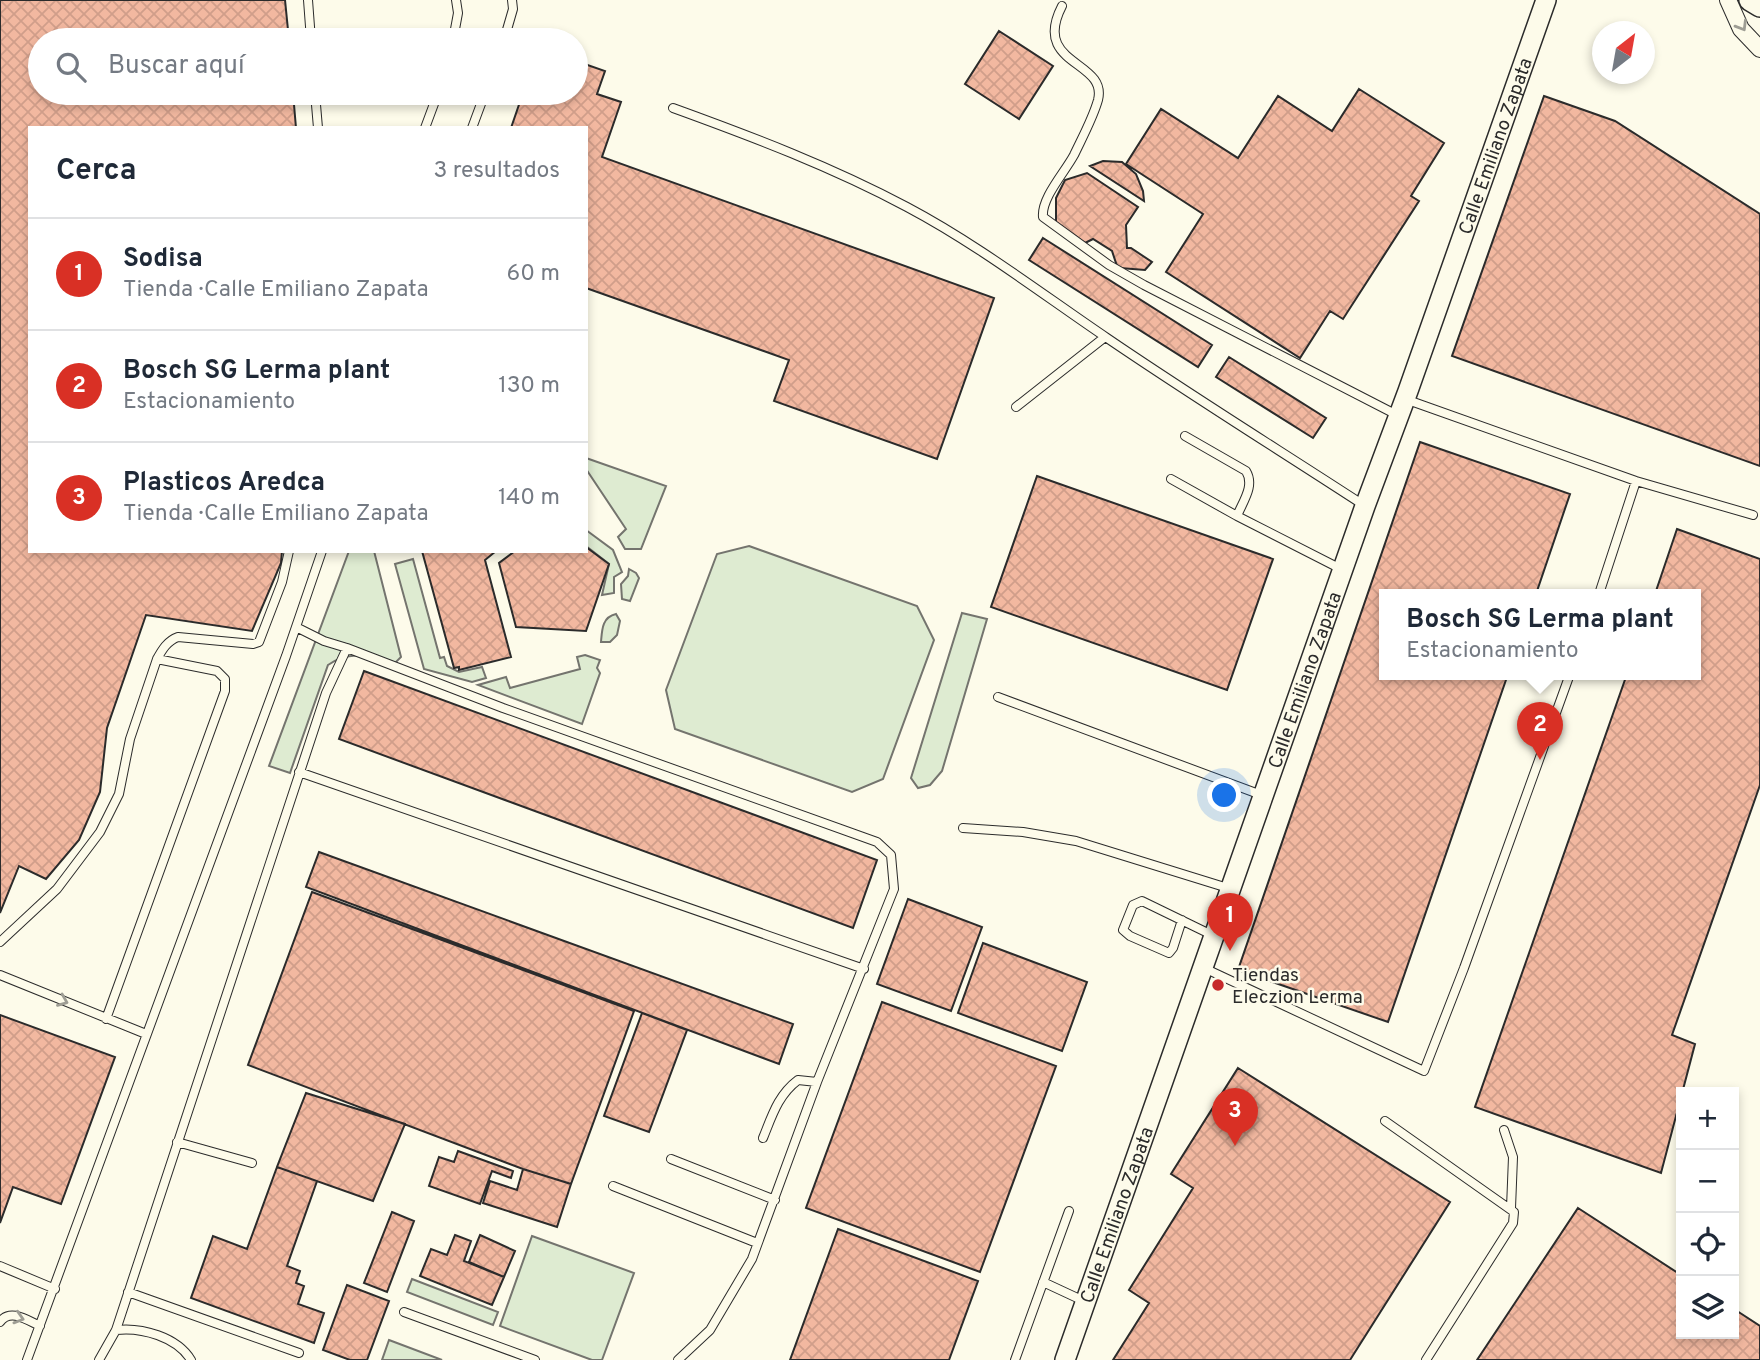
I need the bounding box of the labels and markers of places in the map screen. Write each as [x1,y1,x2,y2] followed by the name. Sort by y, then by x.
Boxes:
[1517,702,1563,760] pin: 2
[1207,893,1253,951] pin: 1
[1232,964,1363,1010] place label: Tiendas Eleczion Lerma
[1210,977,1226,993] marker: Tiendas Eleczion Lerma
[1212,1088,1258,1146] pin: 3

